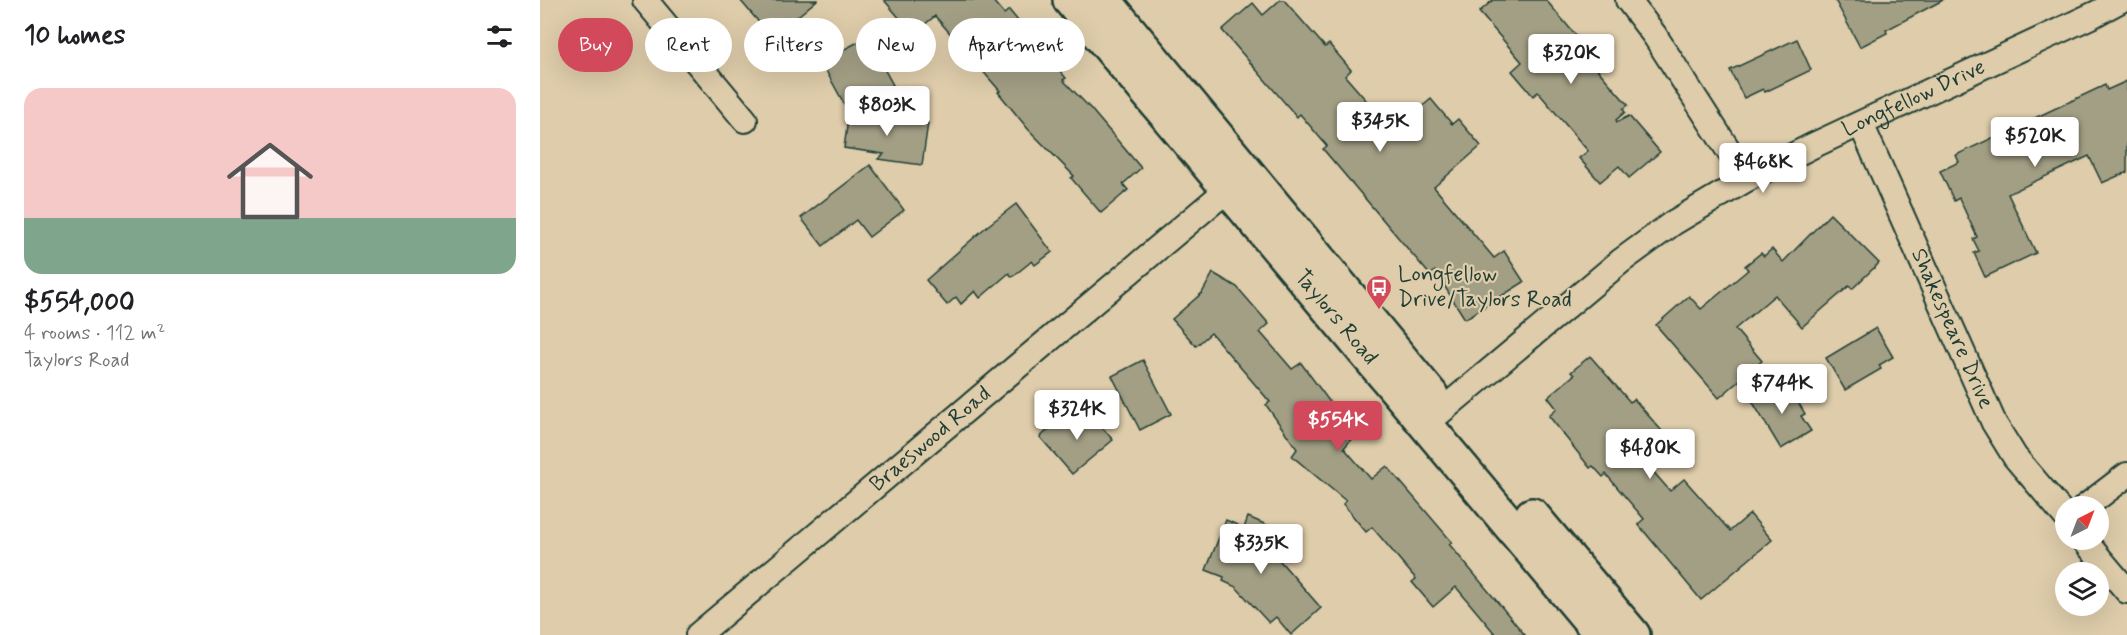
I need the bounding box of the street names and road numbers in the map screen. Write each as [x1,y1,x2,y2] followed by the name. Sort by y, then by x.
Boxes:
[1838,53,1990,144] street label: Longfellow Drive
[1904,244,2000,413] street label: Shakespeare Drive
[1288,264,1384,371] street label: Taylors Road
[864,380,997,498] street label: Braeswood Road

